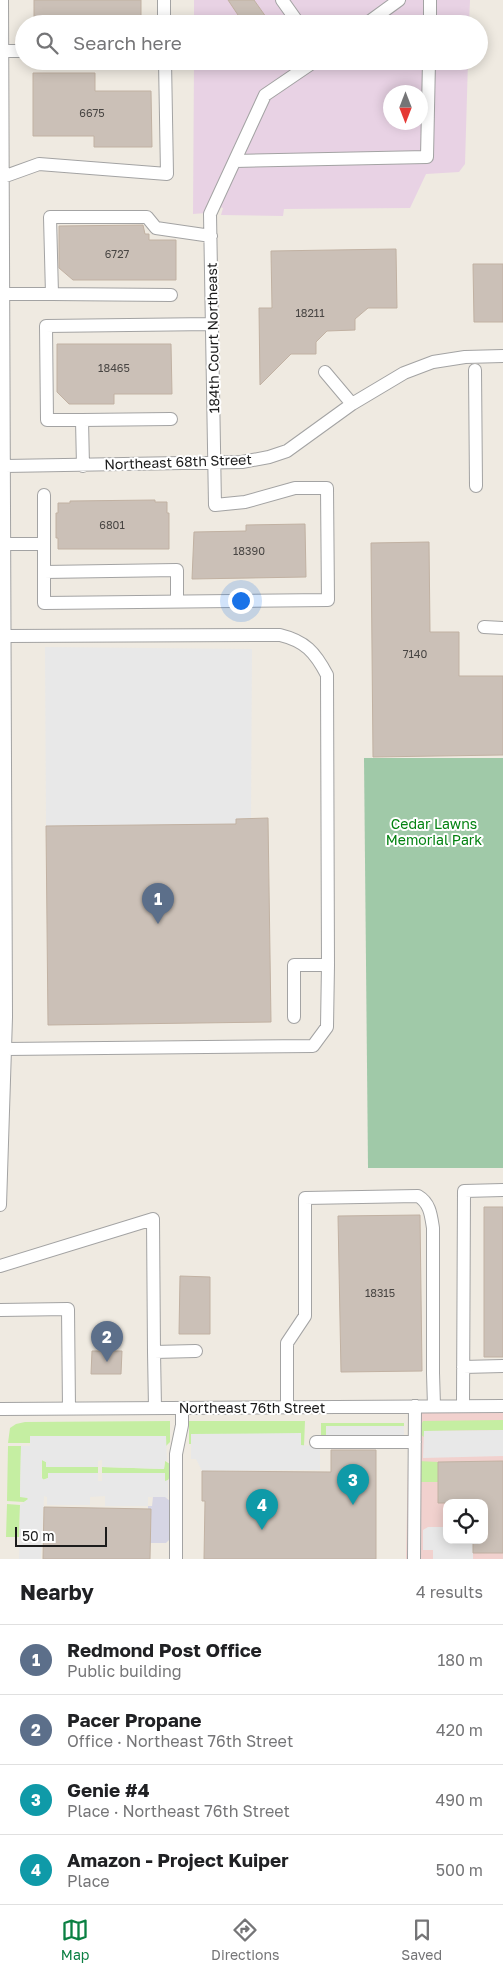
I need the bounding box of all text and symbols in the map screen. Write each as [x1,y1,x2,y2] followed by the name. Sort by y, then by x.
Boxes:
[15,15,488,70] search box
[33,29,61,57] icon: search
[73,31,182,54] text: Search here
[383,85,428,130] north arrow
[79,106,105,119] house number: 6675
[105,247,130,260] house number: 6727
[203,262,222,414] street label: 184th Court Northeast
[295,306,325,319] house number: 18211
[98,361,130,374] house number: 18465
[104,450,252,473] street label: Northeast 68th Street
[99,518,125,531] house number: 6801
[233,544,265,557] house number: 18390
[228,588,254,614] your location
[403,647,428,660] house number: 7140
[386,815,482,848] park label: Cedar Lawns Memorial Park
[142,883,174,924] pin: 1
[365,1286,395,1299] house number: 18315
[91,1321,123,1362] pin: 2
[179,1399,325,1416] street label: Northeast 76th Street
[337,1464,369,1505] pin: 3
[246,1489,278,1530] pin: 4
[443,1499,488,1544] map controls
[443,1499,488,1544] button: locate
[15,1524,108,1547] scale bar
[22,1527,55,1544] text: 50 m
[20,1579,94,1605] text: Nearby
[416,1582,483,1602] text: 4 results
[67,1638,262,1661] text: Redmond Post Office
[32,1650,40,1670] text: 1
[437,1650,483,1670] text: 180 m
[67,1661,182,1681] text: Public building
[67,1708,201,1731] text: Pacer Propane
[31,1720,41,1740] text: 2
[436,1720,483,1740] text: 420 m
[67,1731,293,1751] text: Office · Northeast 76th Street
[67,1778,150,1801] text: Genie #4
[31,1790,41,1810] text: 3
[435,1790,483,1810] text: 490 m
[67,1801,290,1821] text: Place · Northeast 76th Street
[67,1848,289,1871] text: Amazon - Project Kuiper
[31,1860,41,1880] text: 4
[436,1860,483,1880] text: 500 m
[67,1871,110,1891] text: Place
[61,1916,89,1963] tab: Map
[211,1916,280,1963] tab: Directions
[401,1916,442,1963] tab: Saved

